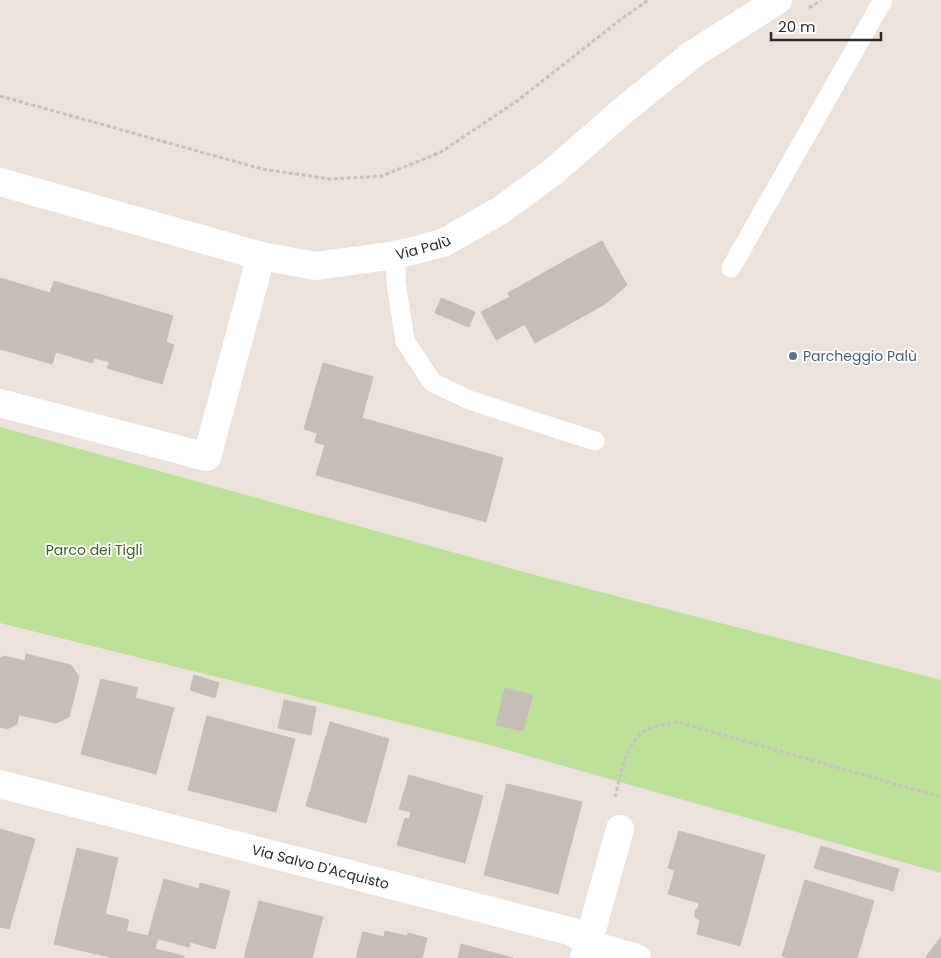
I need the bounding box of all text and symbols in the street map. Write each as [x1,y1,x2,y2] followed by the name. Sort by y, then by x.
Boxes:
[771,10,881,42] scale bar
[778,16,816,37] text: 20 m
[394,231,455,265] street label: Via Palù
[803,346,917,366] place label: Parcheggio Palù
[787,350,799,362] marker: Parcheggio Palù
[46,540,142,560] park label: Parco dei Tigli
[250,839,391,894] street label: Via Salvo D'Acquisto

